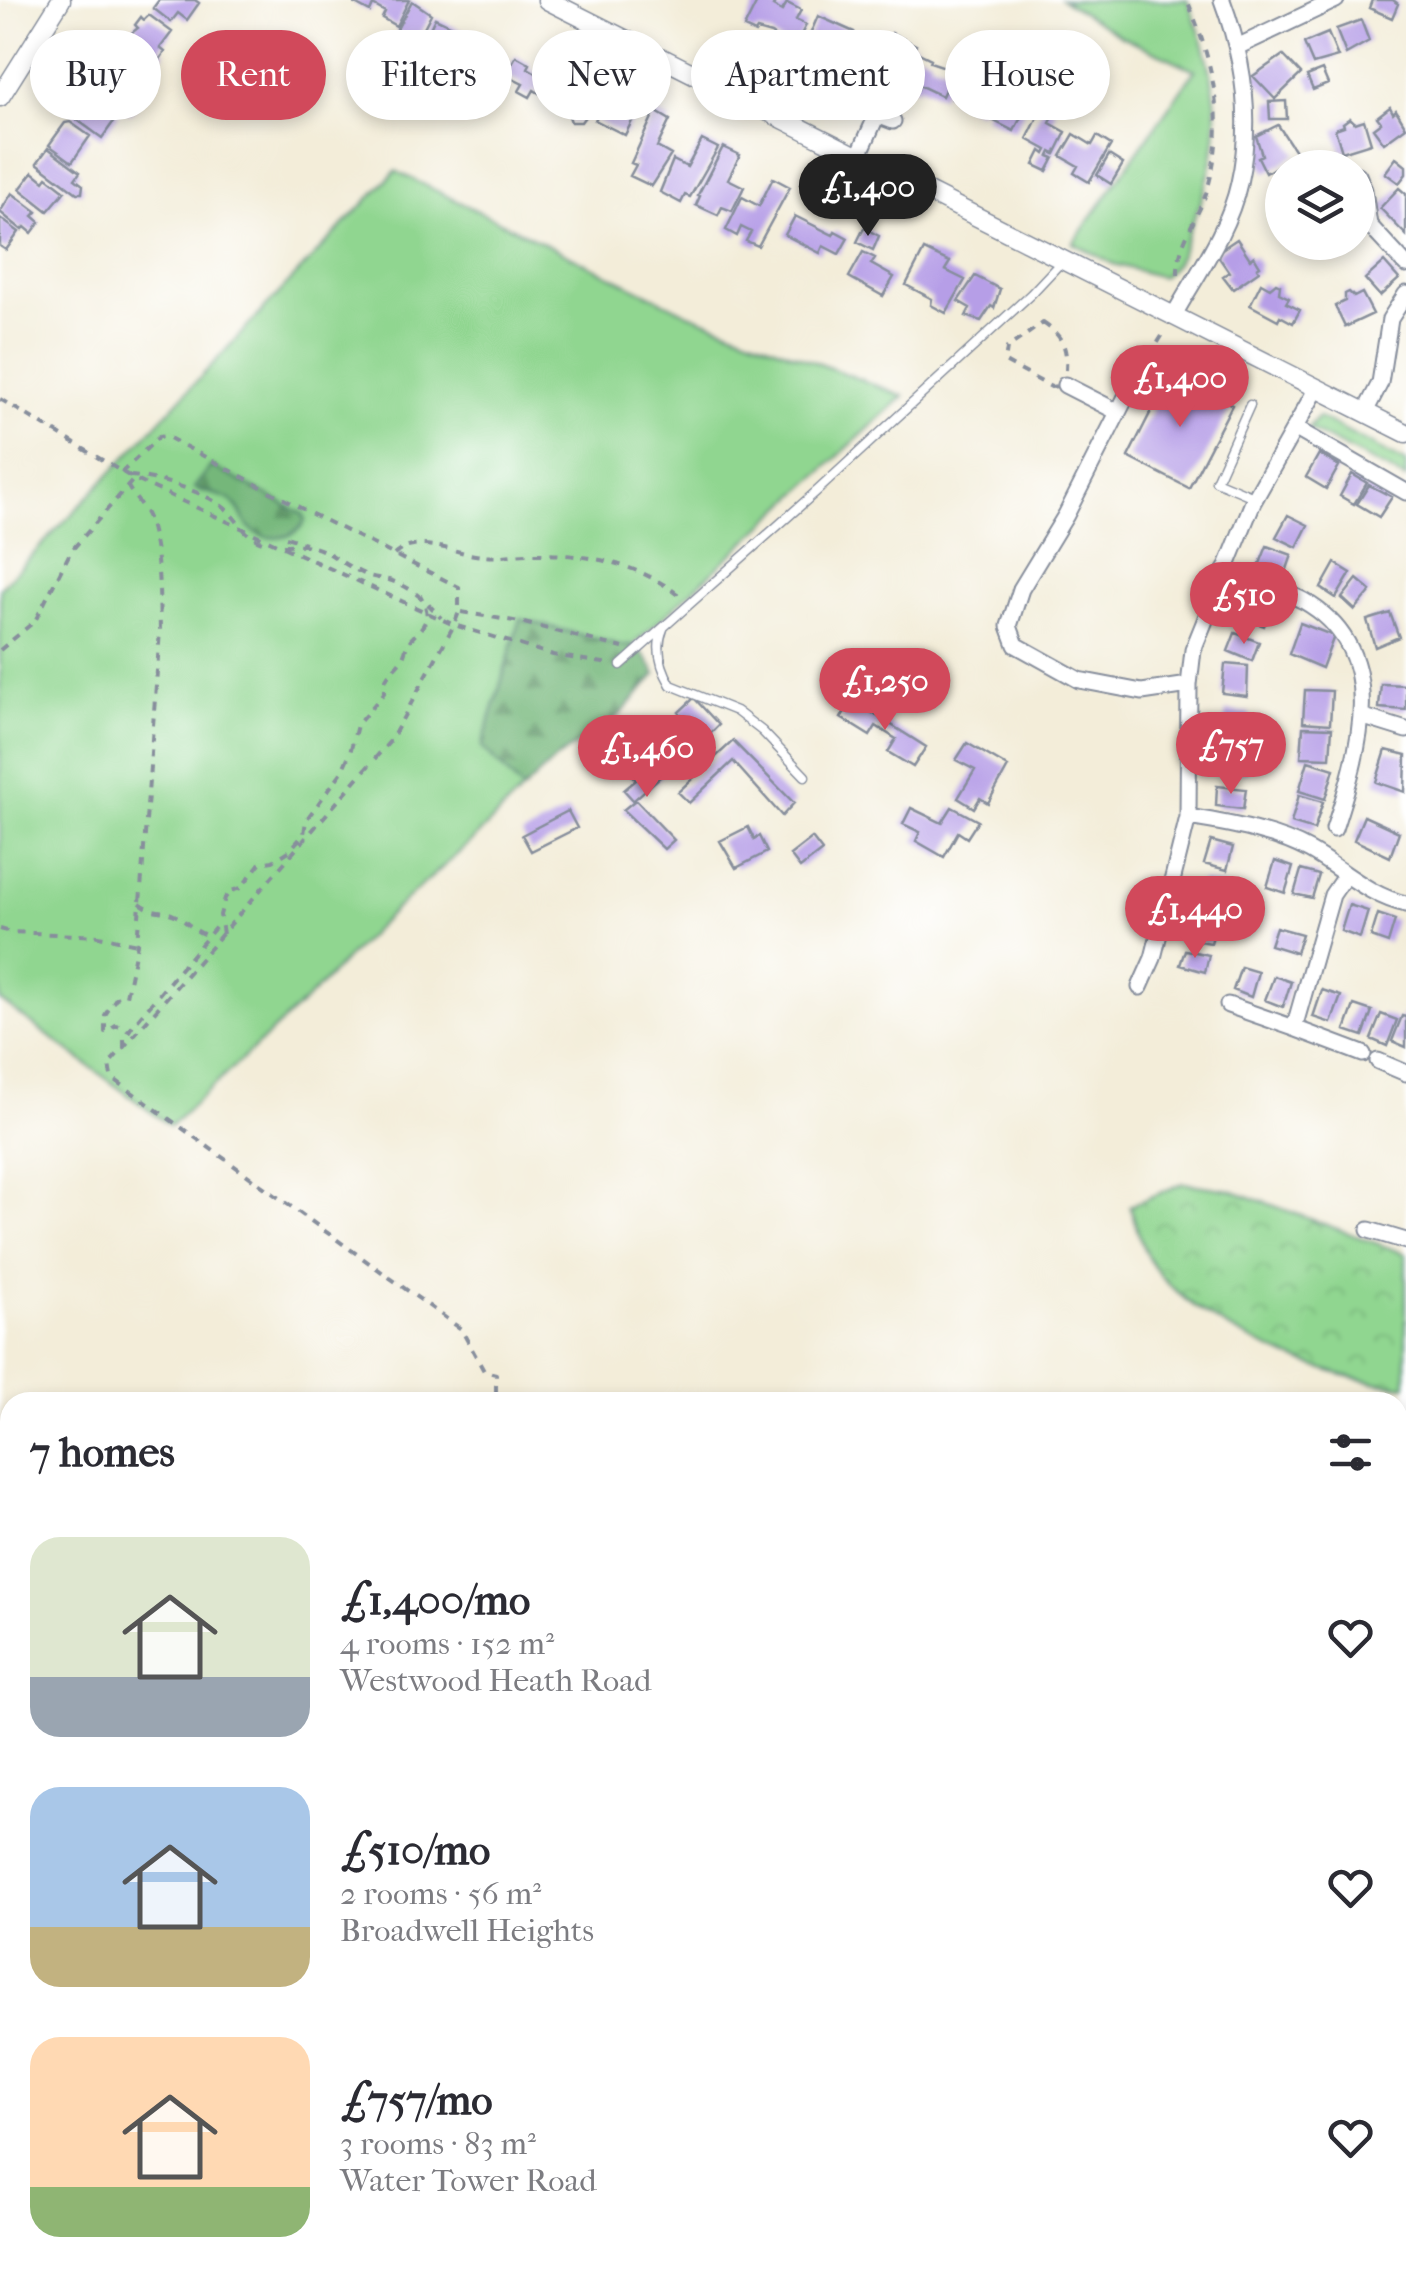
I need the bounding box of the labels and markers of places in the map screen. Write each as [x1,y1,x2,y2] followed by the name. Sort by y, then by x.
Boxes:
[787,154,949,239] pin: £1,400
[1099,345,1261,430] pin: £1,400
[1185,562,1303,647] pin: £510
[804,648,966,733] pin: £1,250
[1172,712,1290,797] pin: £757
[566,715,728,800] pin: £1,460
[1114,876,1276,961] pin: £1,440

